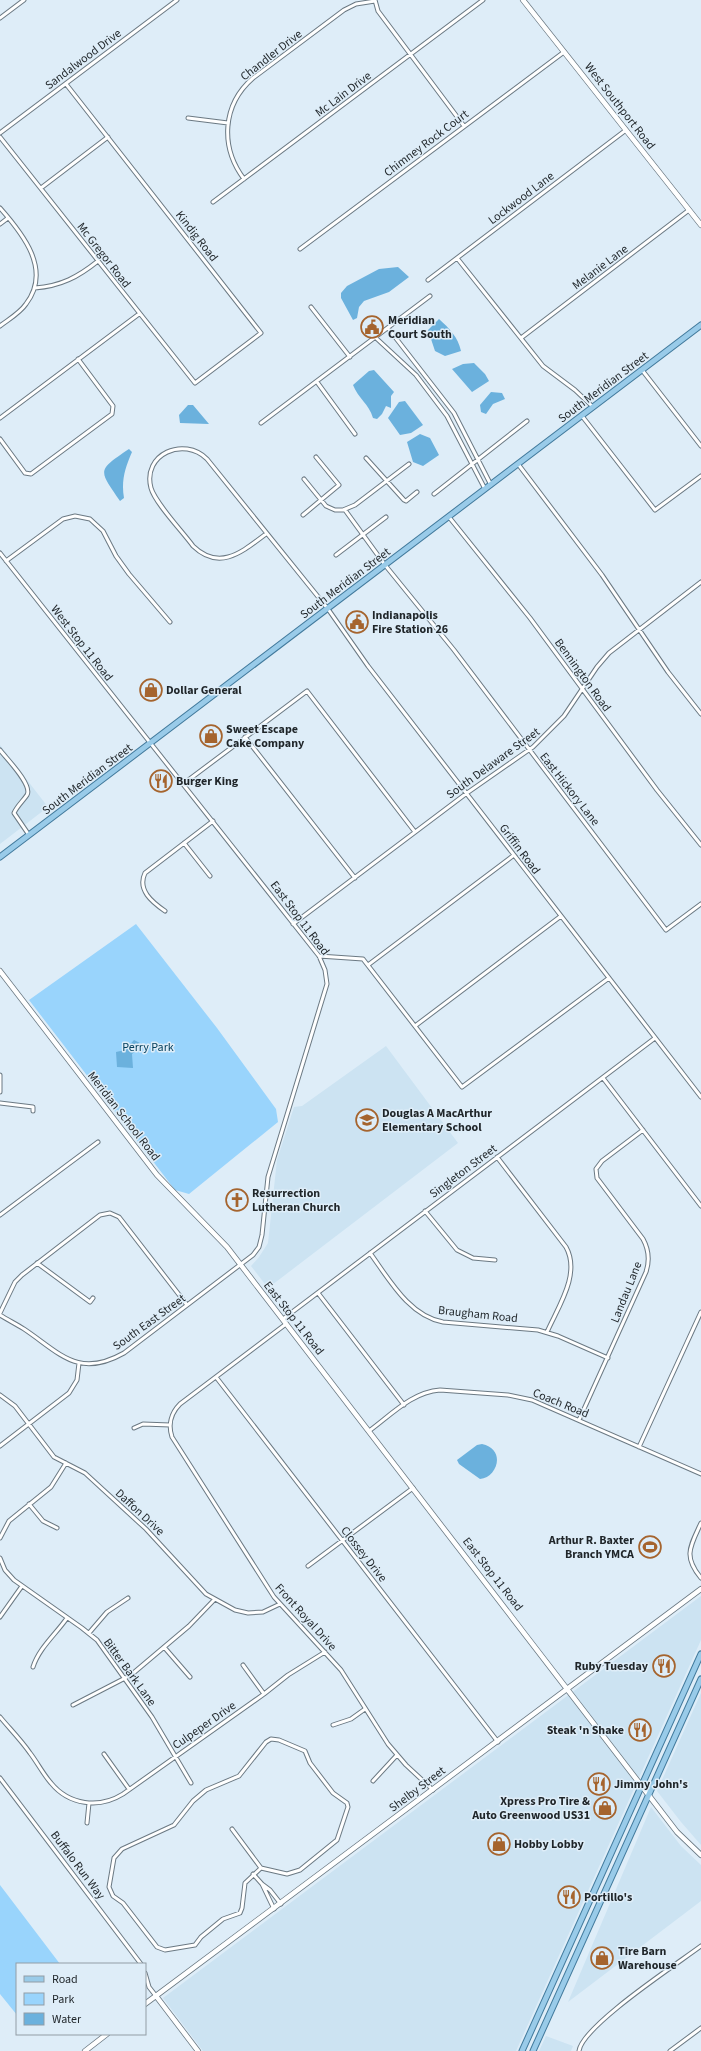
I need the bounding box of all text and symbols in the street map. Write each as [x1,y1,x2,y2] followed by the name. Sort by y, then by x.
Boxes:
[42,25,125,94] street label: Sandalwood Drive
[237,26,306,85] street label: Chandler Drive
[580,59,659,153] street label: West Southport Road
[312,68,375,121] street label: Mc Lain Drive
[380,106,472,181] street label: Chimney Rock Court
[485,168,558,229] street label: Lockwood Lane
[171,207,222,265] street label: Kindig Road
[73,219,134,292] street label: Mc Gregor Road
[569,241,632,294] street label: Melanie Lane
[388,312,452,343] place label: Meridian Court South
[359,314,385,340] public building icon: Meridian Court South
[555,348,652,427] street label: South Meridian Street
[297,544,394,623] street label: South Meridian Street
[46,602,117,685] street label: West Stop 11 Road
[372,607,448,638] place label: Indianapolis Fire Station 26
[344,609,370,635] public building icon: Indianapolis Fire Station 26
[550,635,615,715] street label: Bennington Road
[138,677,164,703] shop icon: Dollar General
[166,682,242,699] place label: Dollar General
[226,721,305,752] place label: Sweet Escape Cake Company
[198,723,224,749] shop icon: Sweet Escape Cake Company
[443,724,544,803] street label: South Delaware Street
[39,740,136,819] street label: South Meridian Street
[536,749,604,830] street label: East Hickory Lane
[148,768,174,794] restaurant icon: Burger King
[176,773,239,790] place label: Burger King
[495,821,544,878] street label: Griffin Road
[266,878,333,959] street label: East Stop 11 Road
[122,1039,174,1056] park label: Perry Park
[83,1068,164,1165] street label: Meridian School Road
[382,1105,492,1136] place label: Douglas A MacArthur Elementary School
[354,1107,380,1133] school or university icon: Douglas A MacArthur Elementary School
[426,1140,500,1202] street label: Singleton Street
[252,1185,341,1216] place label: Resurrection Lutheran Church
[224,1187,250,1213] church icon: Resurrection Lutheran Church
[607,1259,646,1325] street label: Landau Lane
[259,1278,328,1359] street label: East Stop 11 Road
[109,1290,189,1355] street label: South East Street
[437,1302,519,1327] street label: Braugham Road
[530,1384,592,1422] street label: Coach Road
[111,1485,168,1540] street label: Daffon Drive
[336,1523,391,1586] street label: Clossey Drive
[548,1532,634,1563] place label: Arthur R. Baxter Branch YMCA
[458,1534,527,1615] street label: East Stop 11 Road
[637,1534,663,1560] sports icon: Arthur R. Baxter Branch YMCA
[271,1580,341,1655] street label: Front Royal Drive
[99,1635,160,1710] street label: Bitter Bark Lane
[651,1653,677,1679] restaurant icon: Ruby Tuesday
[574,1658,649,1675] place label: Ruby Tuesday
[169,1697,240,1754] street label: Culpeper Drive
[627,1717,653,1743] restaurant icon: Steak 'n Shake
[547,1722,624,1739] place label: Steak 'n Shake
[386,1763,449,1816] street label: Shelby Street
[586,1771,612,1797] restaurant icon: Jimmy John's
[614,1776,688,1793] place label: Jimmy John's
[471,1793,590,1824] place label: Xpress Pro Tire & Auto Greenwood US31
[592,1795,618,1821] shop icon: Xpress Pro Tire & Auto Greenwood US31
[46,1828,109,1903] street label: Buffalo Run Way
[486,1831,512,1857] shop icon: Hobby Lobby
[514,1836,584,1853] place label: Hobby Lobby
[556,1884,582,1910] restaurant icon: Portillo's
[584,1889,632,1906] place label: Portillo's
[618,1943,677,1974] place label: Tire Barn Warehouse
[589,1945,615,1971] shop icon: Tire Barn Warehouse
[16,1963,146,2035] legend
[52,1971,78,1988] text: Road
[52,1991,74,2008] text: Park
[52,2011,82,2028] text: Water

